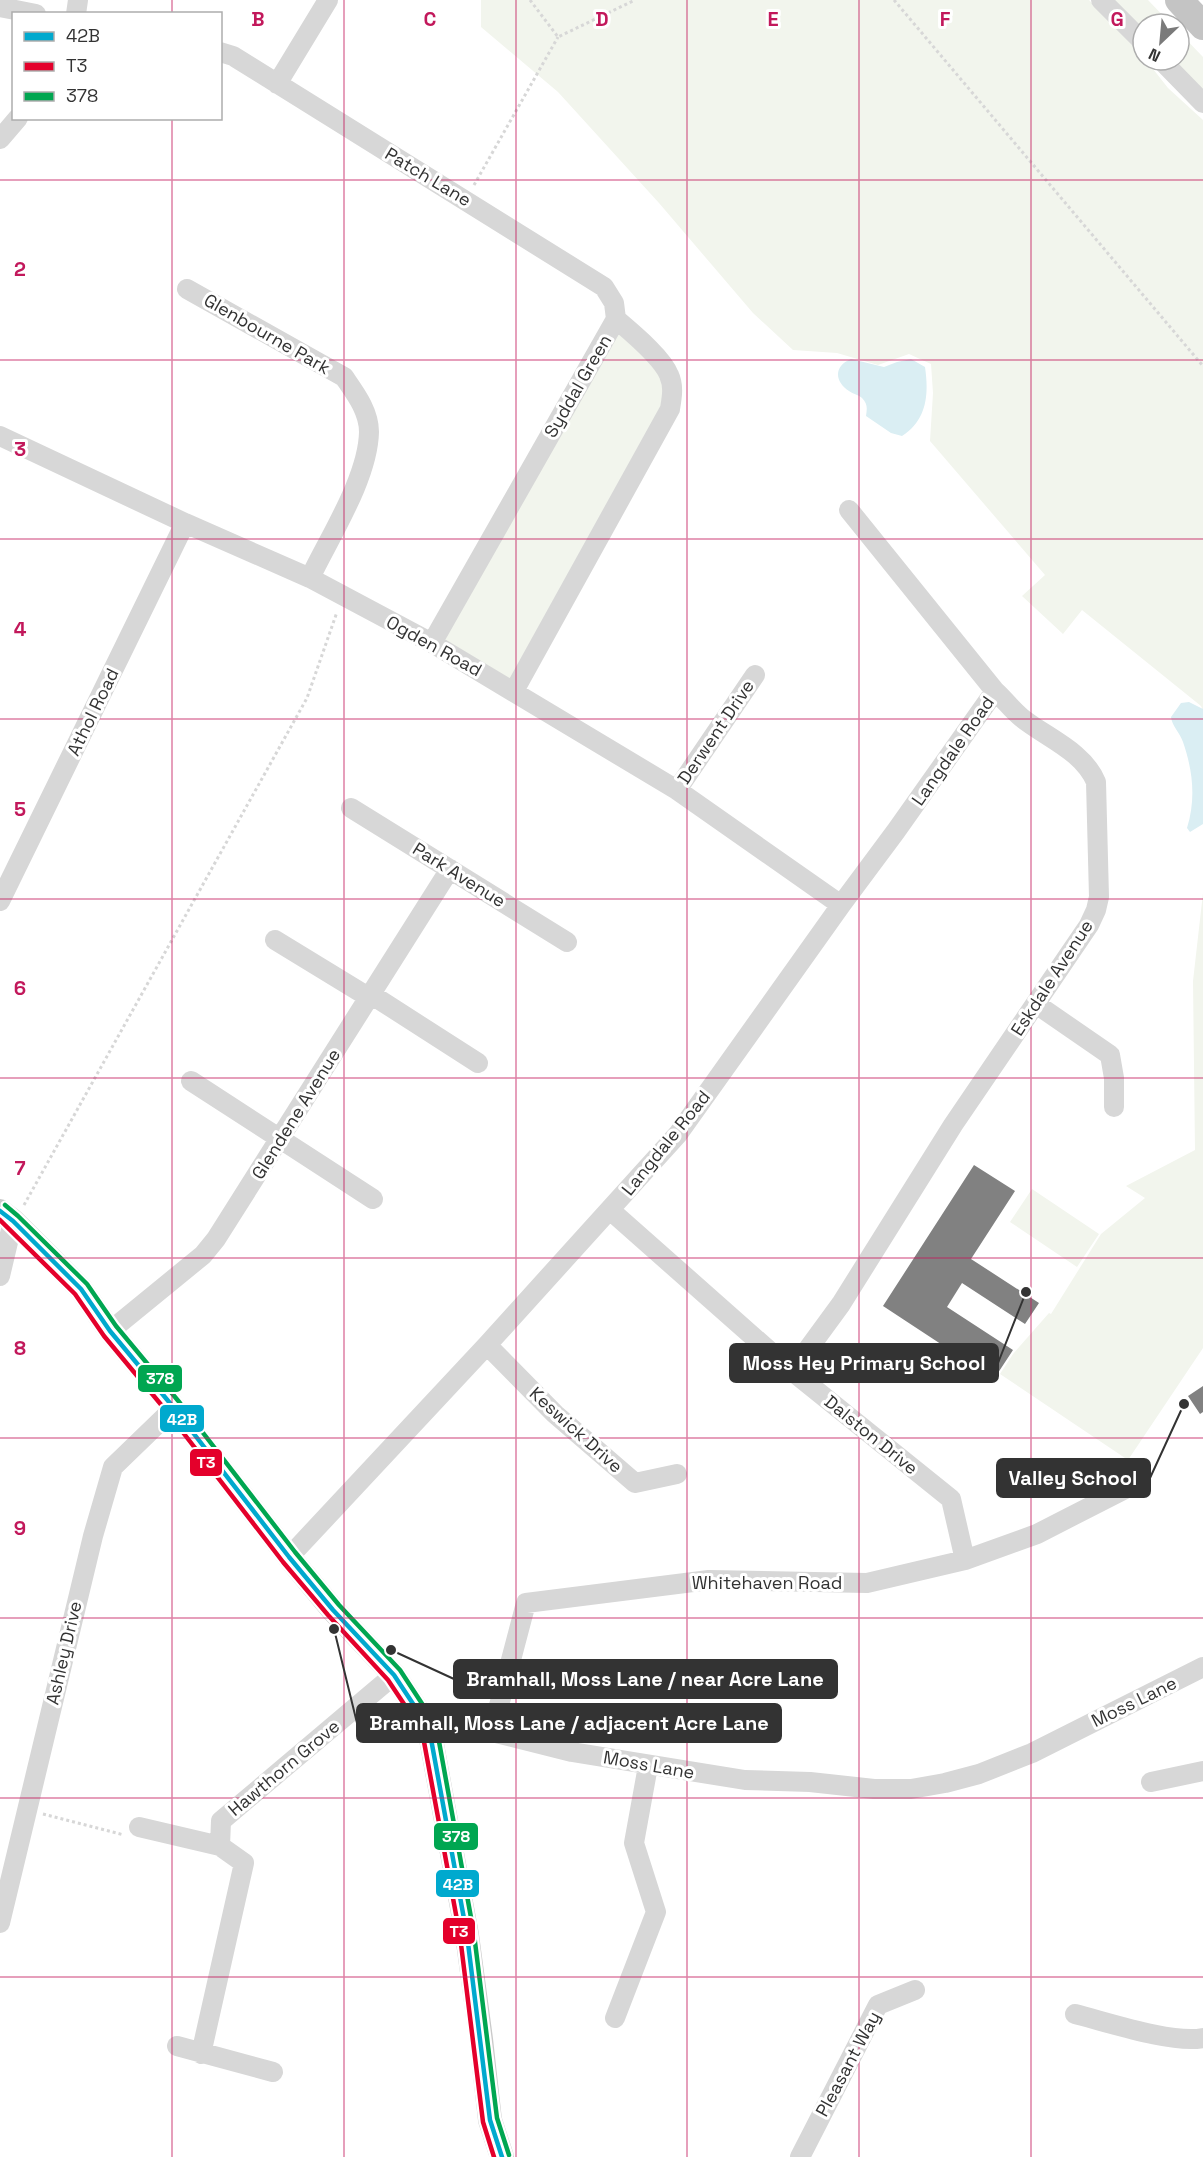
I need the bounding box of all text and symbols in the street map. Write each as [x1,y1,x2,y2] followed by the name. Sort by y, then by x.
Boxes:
[251,6,265,32] text: B
[424,6,437,32] text: C
[595,6,609,32] text: D
[767,6,779,32] text: E
[940,6,951,32] text: F
[1110,6,1124,32] text: G
[12,12,222,120] legend
[1131,12,1191,72] north arrow
[66,24,100,47] text: 42B
[1145,43,1164,67] text: N
[66,54,87,77] text: T3
[66,84,98,107] text: 378
[381,142,476,211] street label: Patch Lane
[14,256,26,282] text: 2
[200,288,335,379] street label: Glenbourne Park
[539,330,616,441] street label: Syddal Green
[14,436,26,462] text: 3
[382,610,486,681] street label: Ogden Road
[14,616,27,642] text: 4
[61,664,124,759] street label: Athol Road
[672,675,759,788] street label: Derwent Drive
[906,691,999,810] street label: Langdale Road
[14,796,26,822] text: 5
[408,837,510,912] street label: Park Avenue
[1006,915,1098,1040] street label: Eskdale Avenue
[14,975,26,1001] text: 6
[246,1044,345,1183] street label: Glendene Avenue
[616,1085,715,1200] street label: Langdale Road
[14,1155,26,1181] text: 7
[14,1335,26,1361] text: 8
[730,1344,998,1382] callout: Moss Hey Primary School
[742,1350,986,1376] text: Moss Hey Primary School
[137,1364,183,1393] line badge: 378
[146,1368,174,1389] text: 378
[525,1382,628,1478] street label: Keswick Drive
[820,1390,923,1479] street label: Dalston Drive
[159,1404,205,1433] line badge: 42B
[167,1409,197,1430] text: 42B
[189,1448,223,1477] line badge: T3
[196,1452,216,1473] text: T3
[997,1459,1150,1497] callout: Valley School
[1009,1465,1137,1491] text: Valley School
[14,1515,26,1541] text: 9
[692,1571,842,1594] street label: Whitehaven Road
[40,1599,87,1707] street label: Ashley Drive
[454,1660,837,1698] callout: Bramhall, Moss Lane / near Acre Lane
[466,1666,824,1692] text: Bramhall, Moss Lane / near Acre Lane
[1087,1671,1180,1732] street label: Moss Lane
[357,1704,781,1742] callout: Bramhall, Moss Lane / adjacent Acre Lane
[369,1710,769,1736] text: Bramhall, Moss Lane / adjacent Acre Lane
[223,1714,344,1821] street label: Hawthorn Grove
[602,1745,696,1784] street label: Moss Lane
[433,1822,479,1851] line badge: 378
[442,1826,470,1847] text: 378
[435,1869,480,1898] line badge: 42B
[443,1874,473,1895] text: 42B
[442,1917,476,1945] line badge: T3
[449,1921,469,1942] text: T3
[810,2007,885,2120] street label: Pleasant Way

